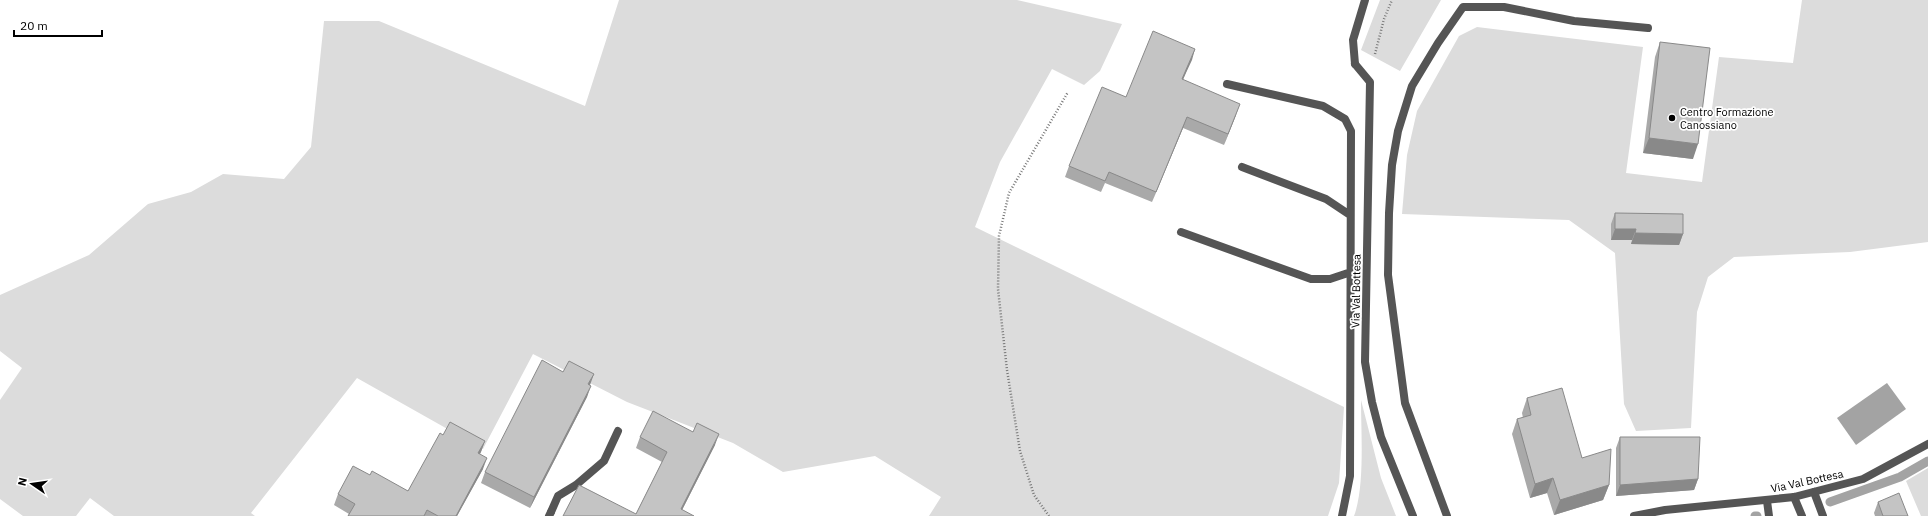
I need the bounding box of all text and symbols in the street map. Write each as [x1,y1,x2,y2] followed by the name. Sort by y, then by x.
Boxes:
[14,12,102,38] scale bar
[20,18,48,33] text: 20 m
[1680,105,1774,132] place label: Centro Formazione Canossiano
[1667,113,1677,123] marker: Centro Formazione Canossiano
[1348,254,1364,328] street label: Via Val Bottesa
[12,464,52,504] north arrow
[1769,466,1845,496] street label: Via Val Bottesa
[15,476,30,487] text: N

